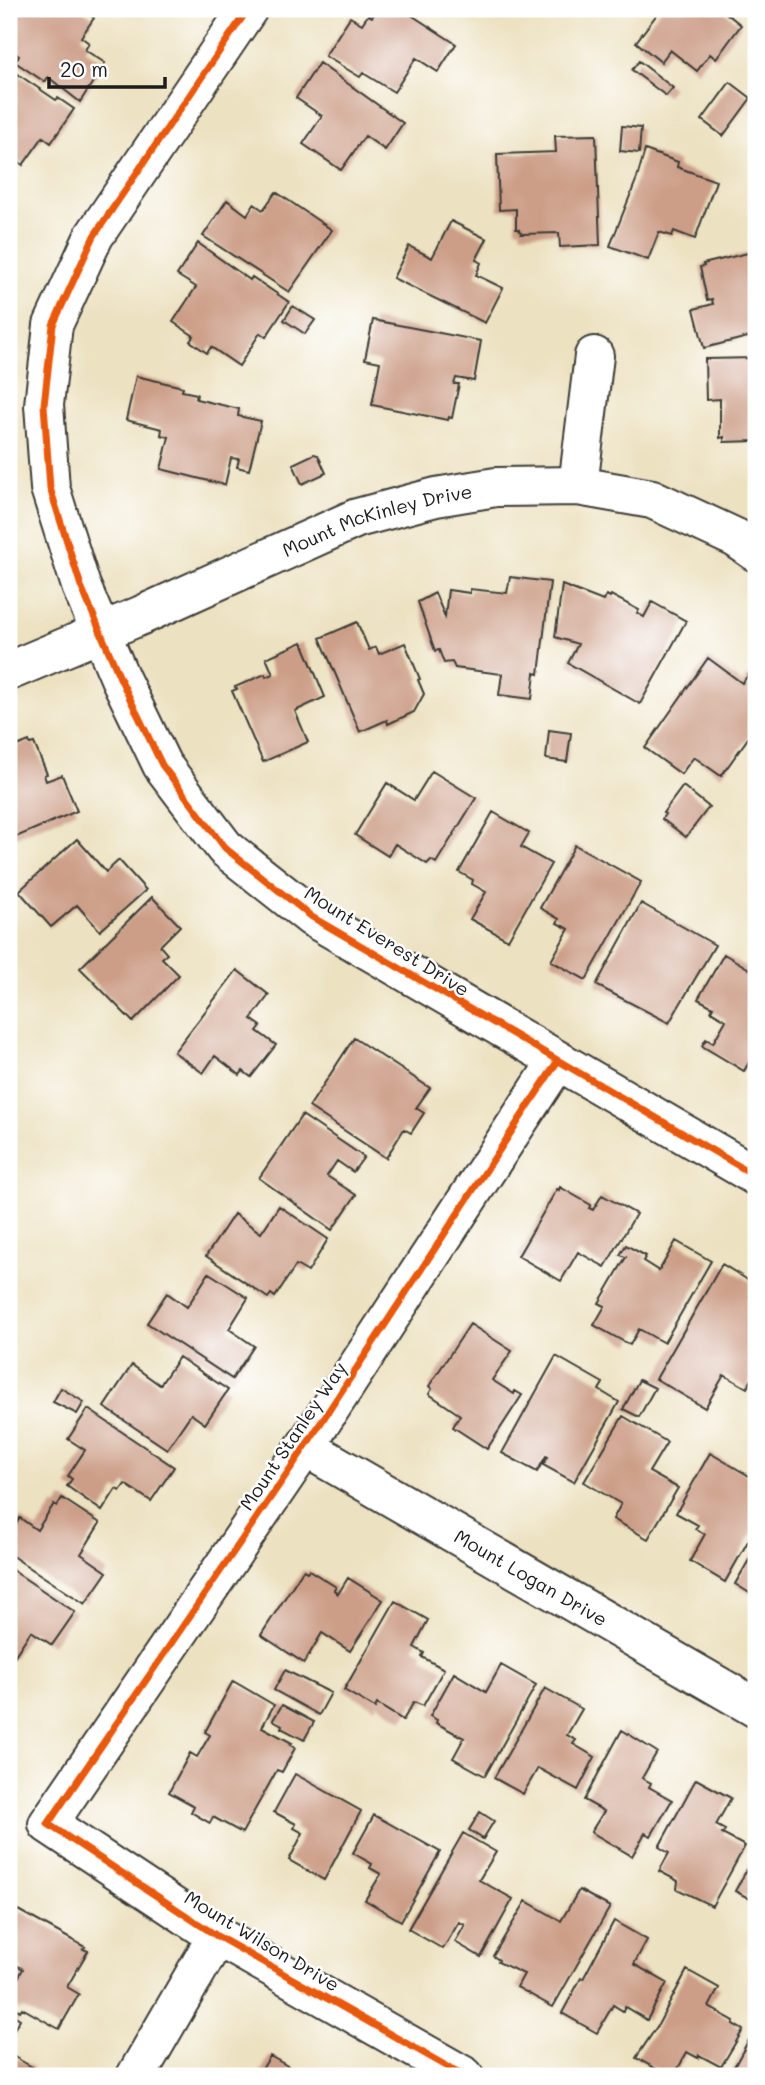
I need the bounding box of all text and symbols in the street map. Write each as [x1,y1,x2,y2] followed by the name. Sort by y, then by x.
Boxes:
[49,46,164,90] scale bar
[60,55,108,82] text: 20 m
[278,478,474,562] street label: Mount McKinley Drive
[300,880,474,1001] street label: Mount Everest Drive
[234,1357,352,1515] street label: Mount Stanley Way
[450,1523,612,1631] street label: Mount Logan Drive
[180,1884,344,1997] street label: Mount Wilson Drive

